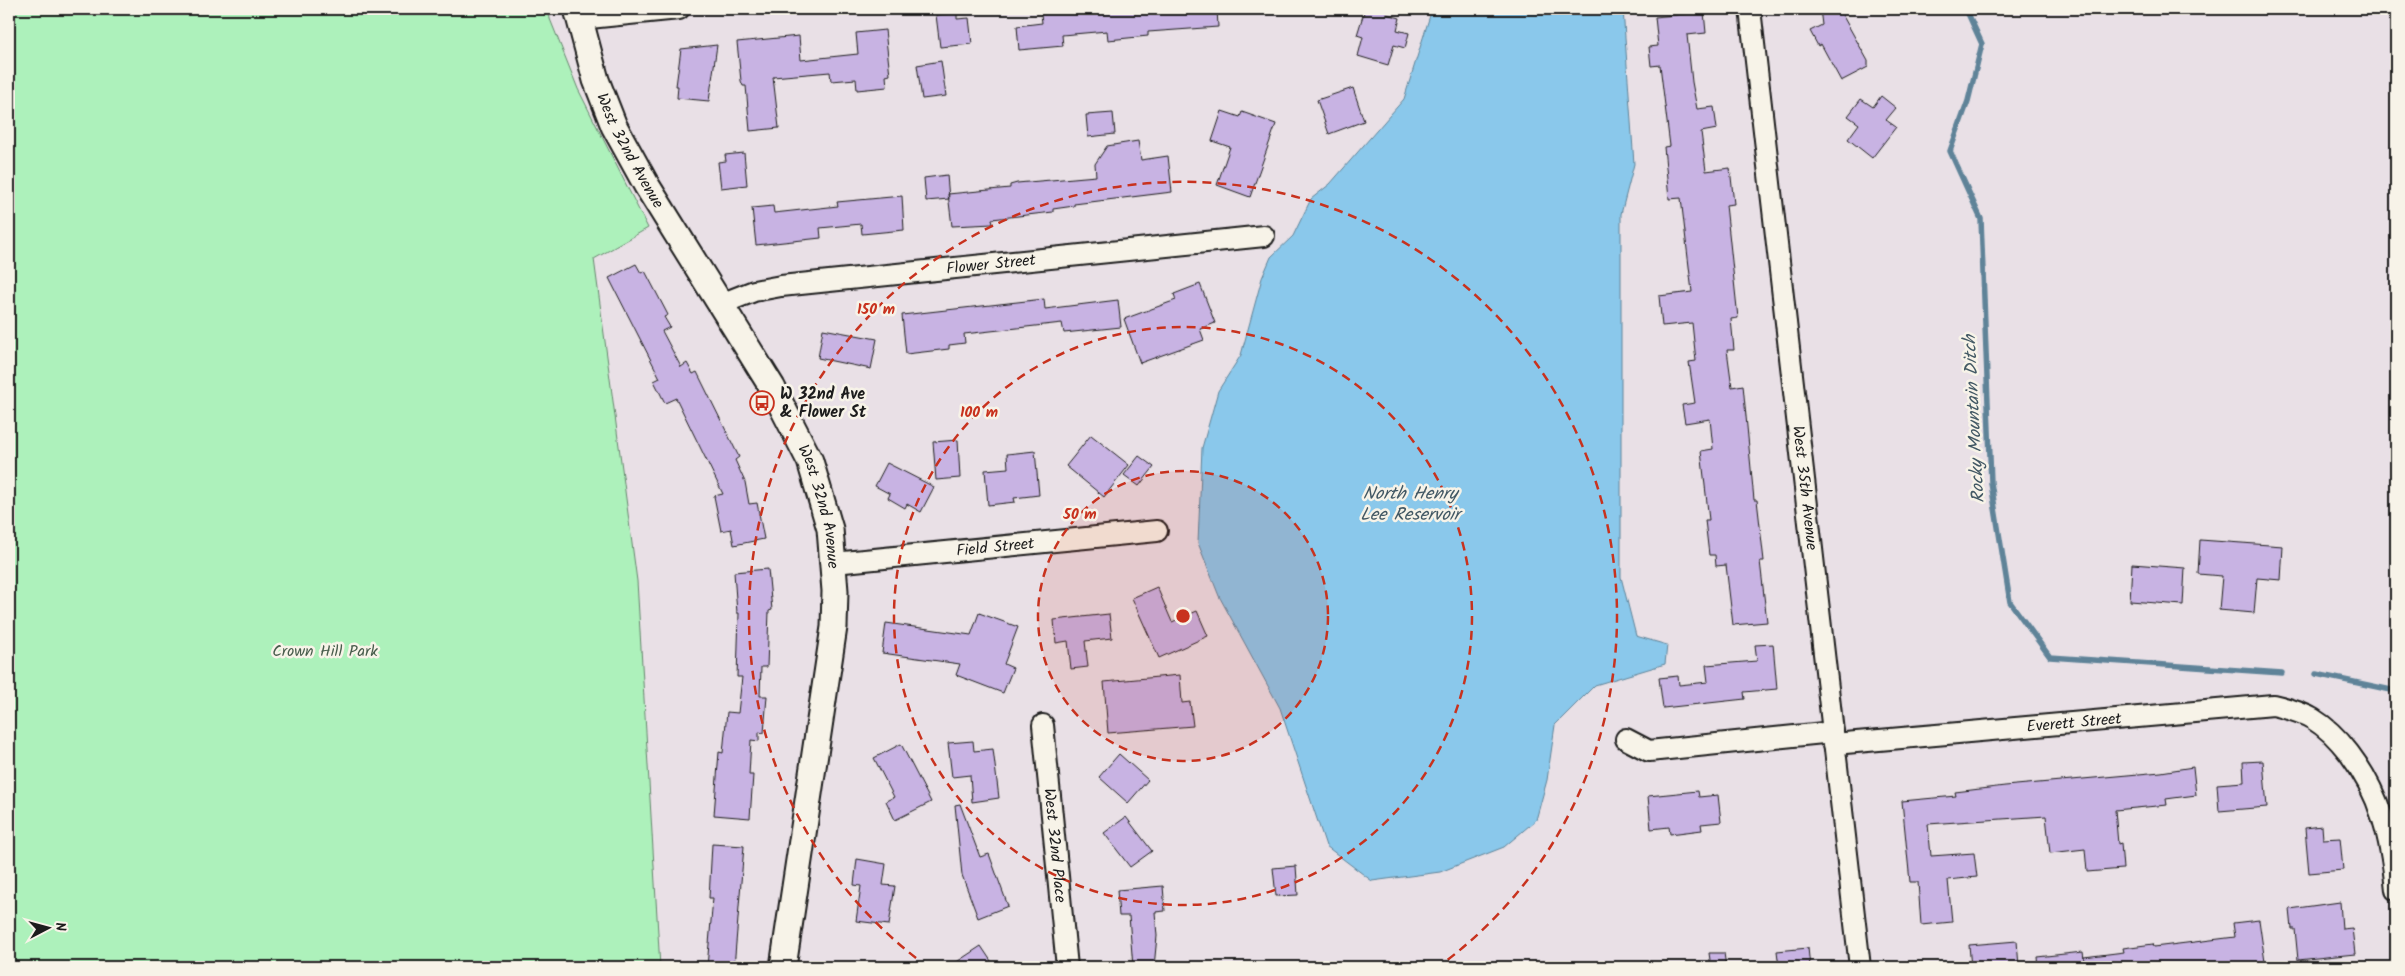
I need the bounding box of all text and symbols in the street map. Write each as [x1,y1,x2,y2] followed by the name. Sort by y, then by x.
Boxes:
[590,89,671,213] street label: West 32nd Avenue
[945,247,1038,281] street label: Flower Street
[857,298,895,322] text: 150 m
[1956,333,1994,504] water label: Rocky Mountain Ditch
[780,382,867,425] place label: W 32nd Ave & Flower St
[749,390,775,416] bus stop icon: W 32nd Ave & Flower St
[960,401,998,425] text: 100 m
[1785,424,1825,551] street label: West 35th Avenue
[791,440,846,570] street label: West 32nd Avenue
[1360,480,1464,530] water label: North Henry Lee Reservoir
[1062,503,1097,527] text: 50 m
[955,531,1036,563] street label: Field Street
[1174,607,1192,625] centre of rings
[272,639,378,664] park label: Crown Hill Park
[2025,706,2123,739] street label: Everett Street
[1037,787,1073,904] street label: West 32nd Place
[22,904,72,954] north arrow
[49,921,71,932] text: N

